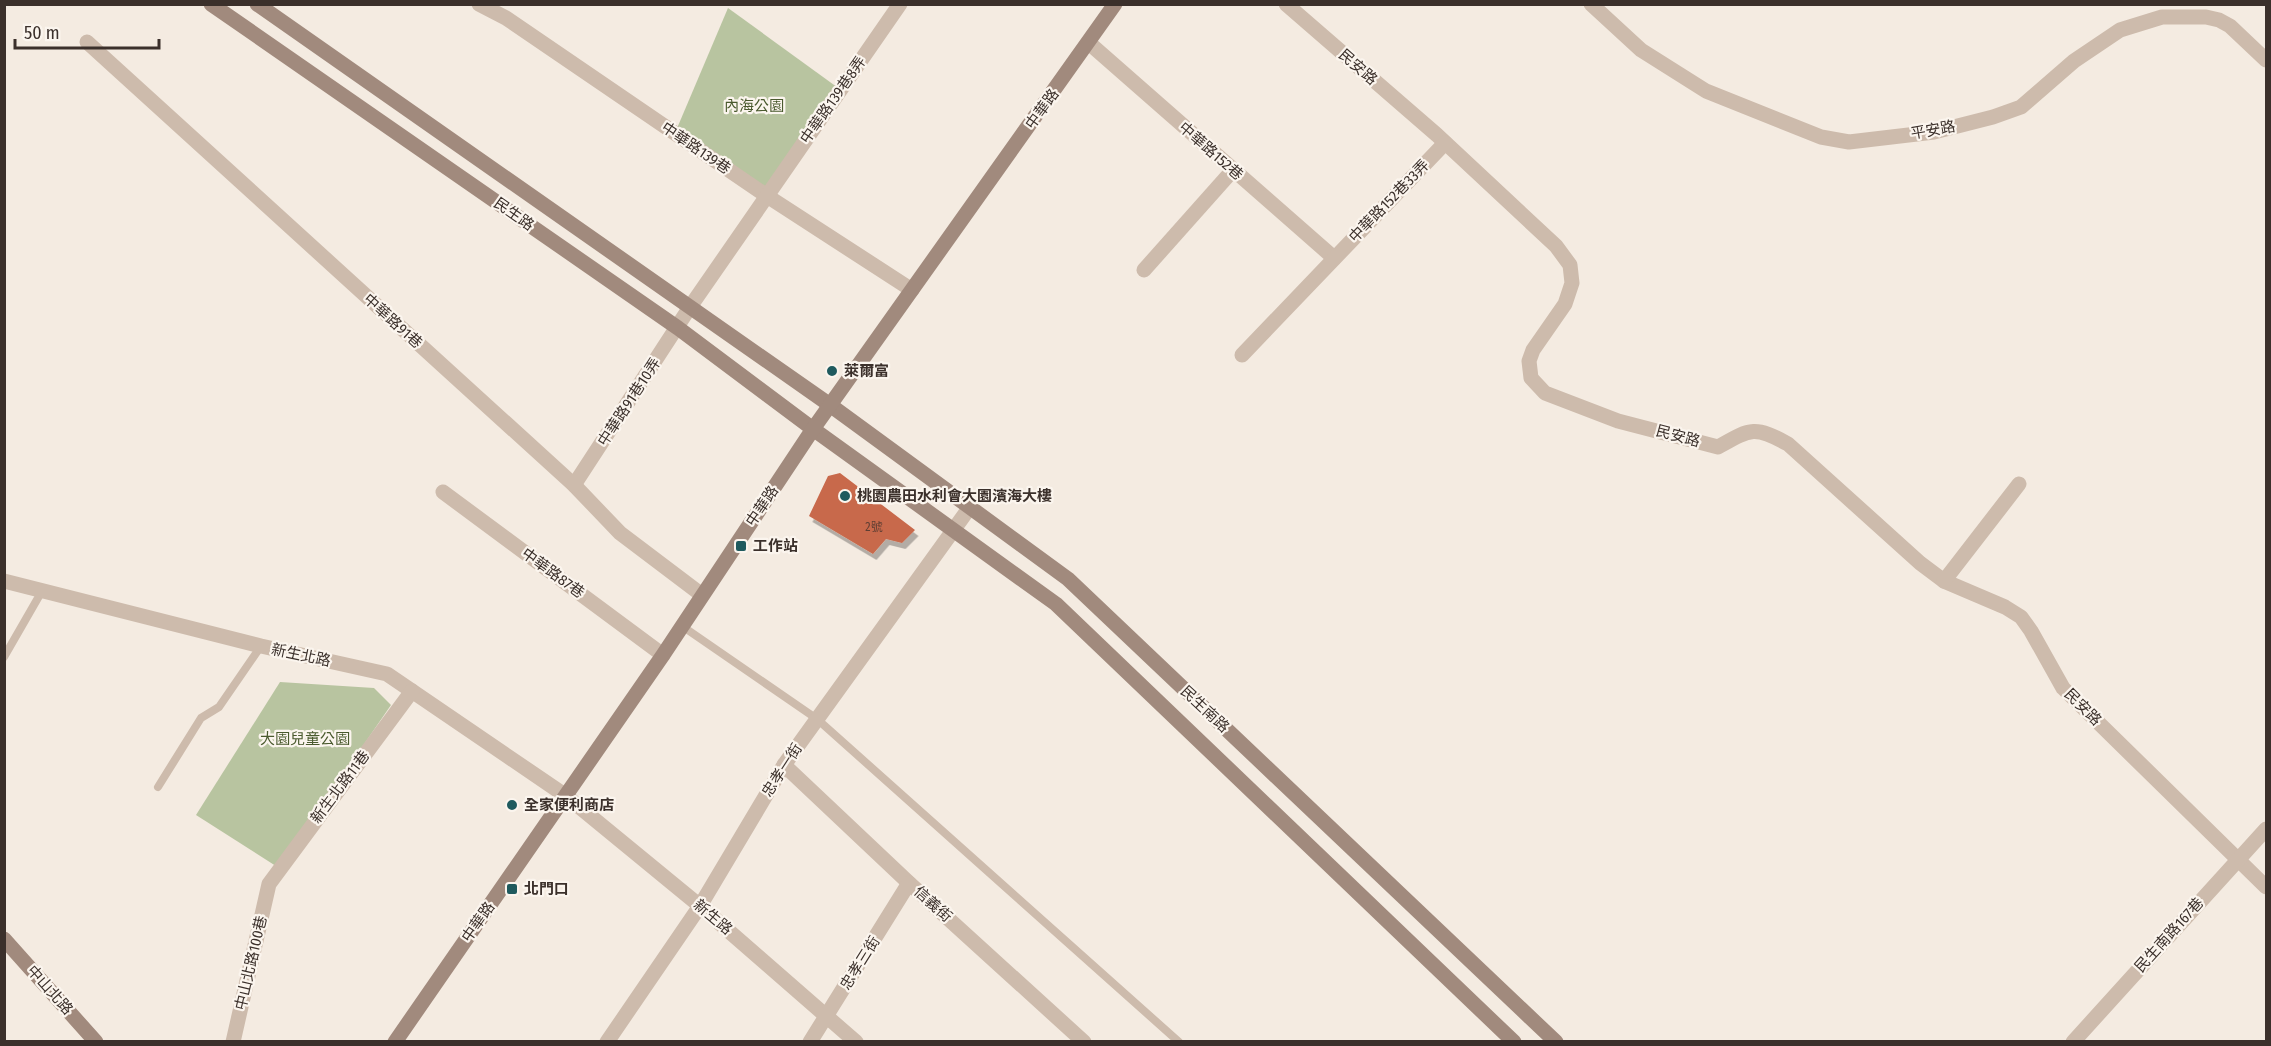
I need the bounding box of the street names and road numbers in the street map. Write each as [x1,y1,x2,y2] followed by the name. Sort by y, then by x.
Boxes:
[1335,45,1381,89] street label: 民安路
[796,53,870,147] street label: 中華路139巷8弄
[1021,86,1063,132] street label: 中華路
[1909,117,1957,143] street label: 平安路
[658,118,734,178] street label: 中華路139巷
[1175,118,1247,184] street label: 中華路152巷
[1345,156,1433,246] street label: 中華路152巷33弄
[490,194,538,234] street label: 民生路
[360,290,426,352] street label: 中華路91巷
[594,355,664,449] street label: 中華路91巷10弄
[1654,421,1702,451] street label: 民安路
[742,482,782,530] street label: 中華路
[518,544,588,602] street label: 中華路87巷
[270,640,332,670] street label: 新生北路
[1177,682,1233,736] street label: 民生南路
[2061,685,2105,729] street label: 民安路
[758,740,806,800] street label: 忠孝一街
[307,747,373,827] street label: 新生北路11巷
[910,882,956,926] street label: 信義街
[2131,894,2207,976] street label: 民生南路167巷
[690,896,736,938] street label: 新生路
[458,898,498,946] street label: 中華路
[231,914,271,1012] street label: 中山北路100巷
[836,933,884,993] street label: 忠孝三街
[23,962,77,1018] street label: 中山北路

